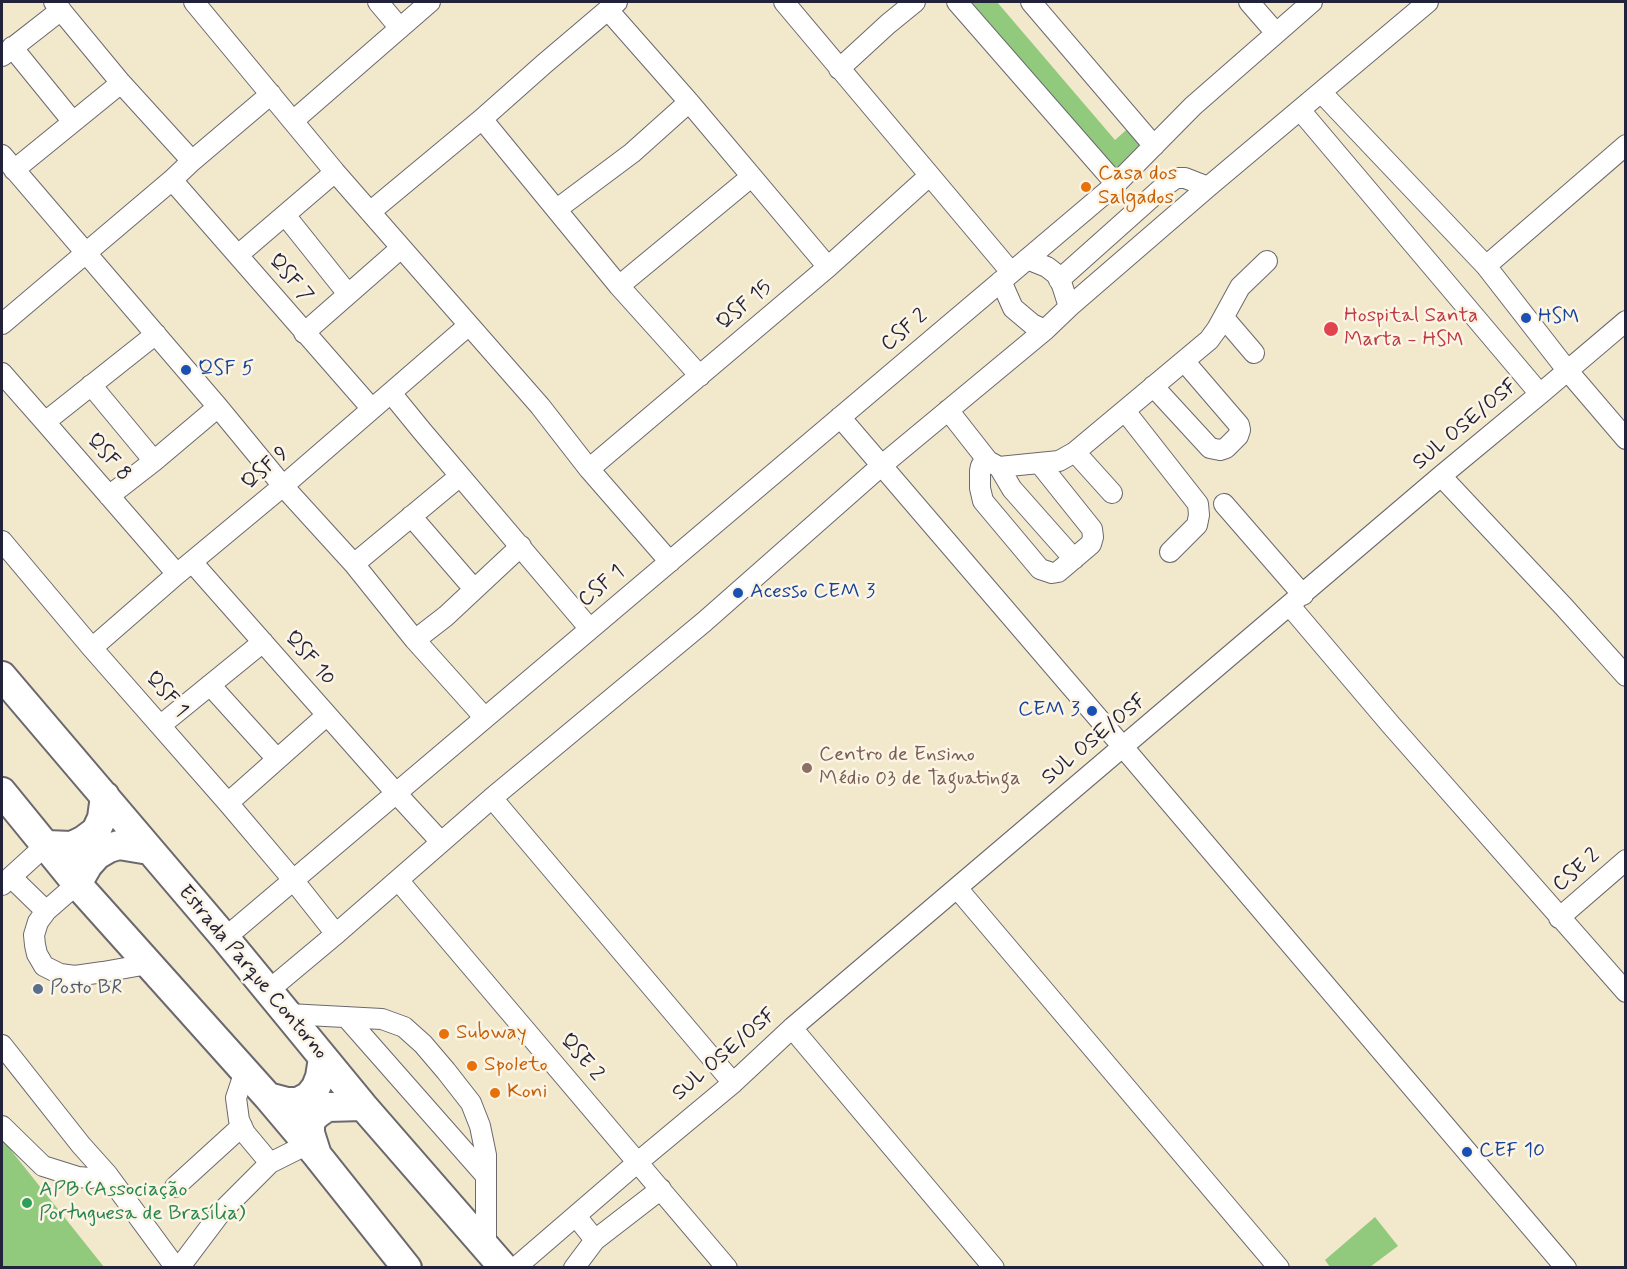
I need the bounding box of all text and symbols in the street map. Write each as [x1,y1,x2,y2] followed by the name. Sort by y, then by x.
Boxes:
[1098,162,1177,212] place label: Casa dos Salgados
[1079,180,1093,194] marker: Casa dos Salgados
[262,249,318,309] street label: QSF 7
[712,276,778,336] street label: QSF 15
[877,304,933,358] street label: CSF 2
[1344,304,1478,354] place label: Hospital Santa Marta - HSM
[1538,305,1580,331] place label: HSM
[1519,311,1533,325] marker: HSM
[1322,320,1340,338] marker: Hospital Santa Marta - HSM
[198,357,254,383] place label: QSF 5
[179,363,193,377] marker: QSF 5
[1408,374,1524,476] street label: SUL OSE/OSF
[80,429,136,487] street label: QSF 8
[237,442,295,496] street label: QSF 9
[574,561,630,613] street label: CSF 1
[750,580,875,606] place label: Acesso CEM 3
[731,586,745,600] marker: Acesso CEM 3
[278,626,340,692] street label: QSF 10
[139,667,193,723] street label: QSF 1
[1037,689,1153,791] street label: SUL OSE/OSF
[1018,698,1080,724] place label: CEM 3
[1085,704,1099,718] marker: CEM 3
[819,743,1021,793] place label: Centro de Ensino Médio 03 de Taguatinga
[800,761,814,775] marker: Centro de Ensino Médio 03 de Taguatinga
[1548,844,1606,898] street label: CSE 2
[172,881,332,1065] street label: Estrada Parque Contorno
[50,976,123,1002] place label: Posto BR
[31,982,45,996] marker: Posto BR
[668,1003,782,1107] street label: SUL OSE/OSF
[456,1021,527,1047] place label: Subway
[437,1027,451,1041] marker: Subway
[554,1029,608,1087] street label: QSE 2
[484,1053,548,1079] place label: Spoleto
[465,1059,479,1073] marker: Spoleto
[507,1080,547,1106] place label: Koni
[488,1086,502,1100] marker: Koni
[1479,1139,1545,1165] place label: CEF 10
[1460,1145,1474,1159] marker: CEF 10
[39,1178,246,1228] place label: APB (Associação Portuguesa de Brasília)
[20,1196,34,1210] marker: APB (Associação Portuguesa de Brasília)

